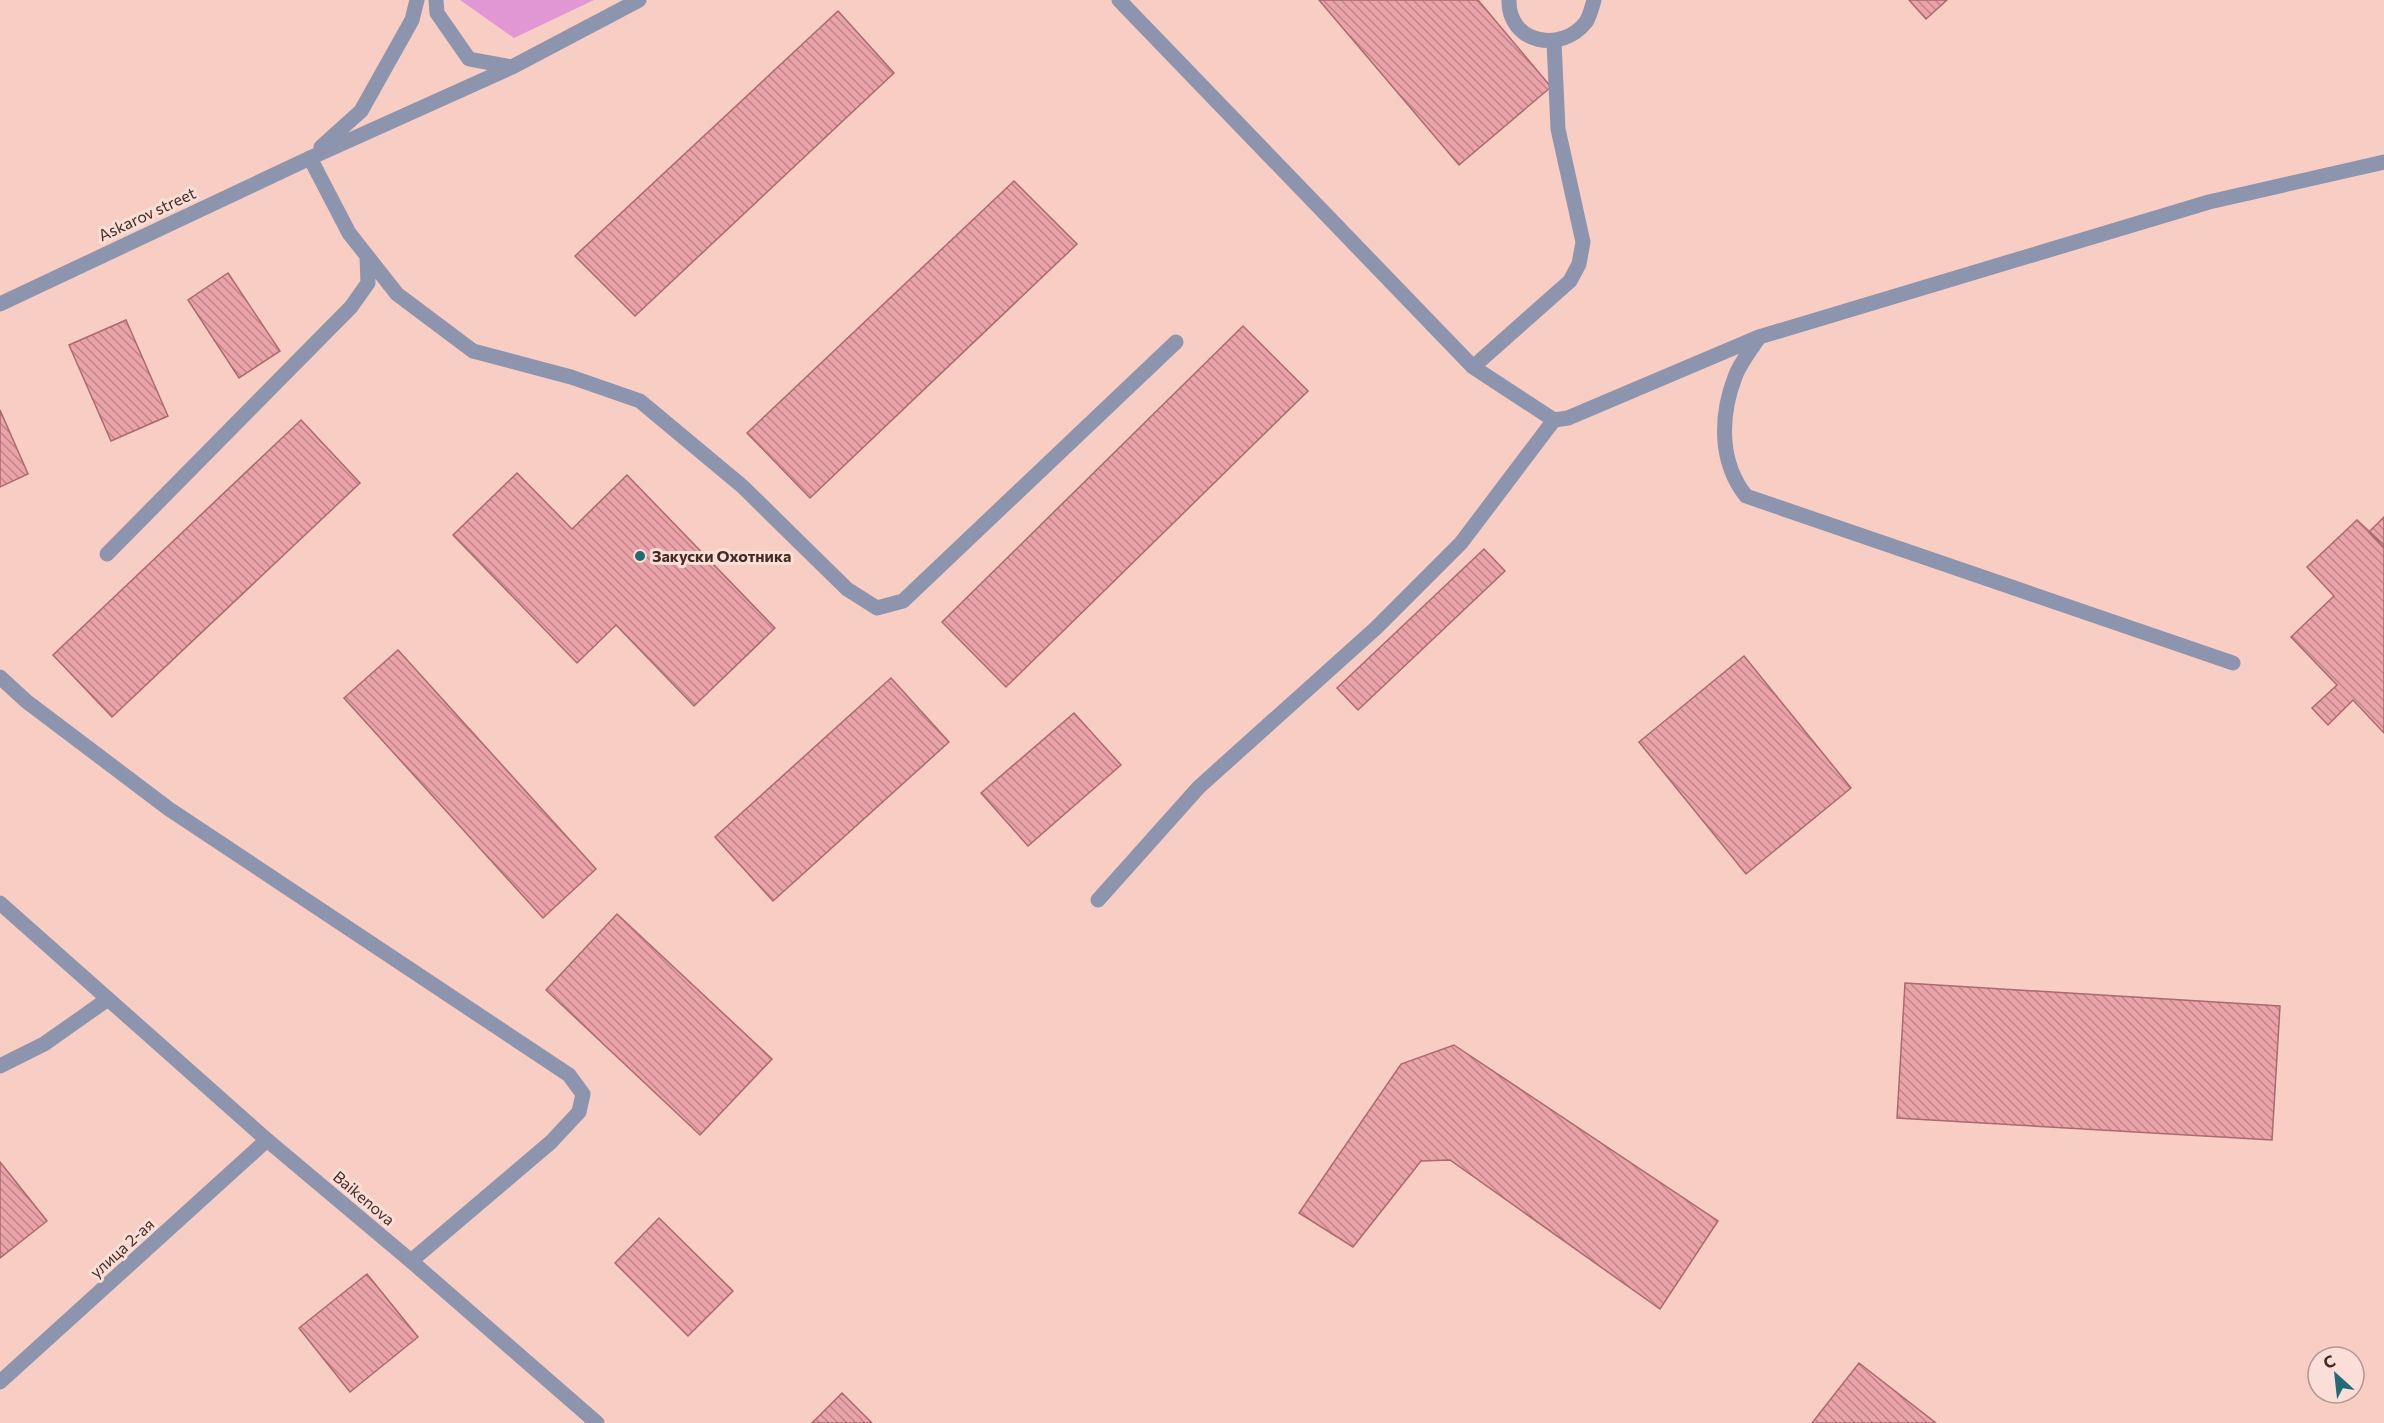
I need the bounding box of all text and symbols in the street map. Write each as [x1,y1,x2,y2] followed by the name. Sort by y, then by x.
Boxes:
[95,183,199,244] street label: Askarov street
[652,546,791,565] place label: Закуски Охотника
[633,549,647,563] marker: Закуски Охотника
[330,1166,399,1229] street label: Baikenova
[86,1214,157,1281] street label: улица 2-ая
[2306,1345,2366,1405] north arrow
[2320,1350,2338,1372] text: С

